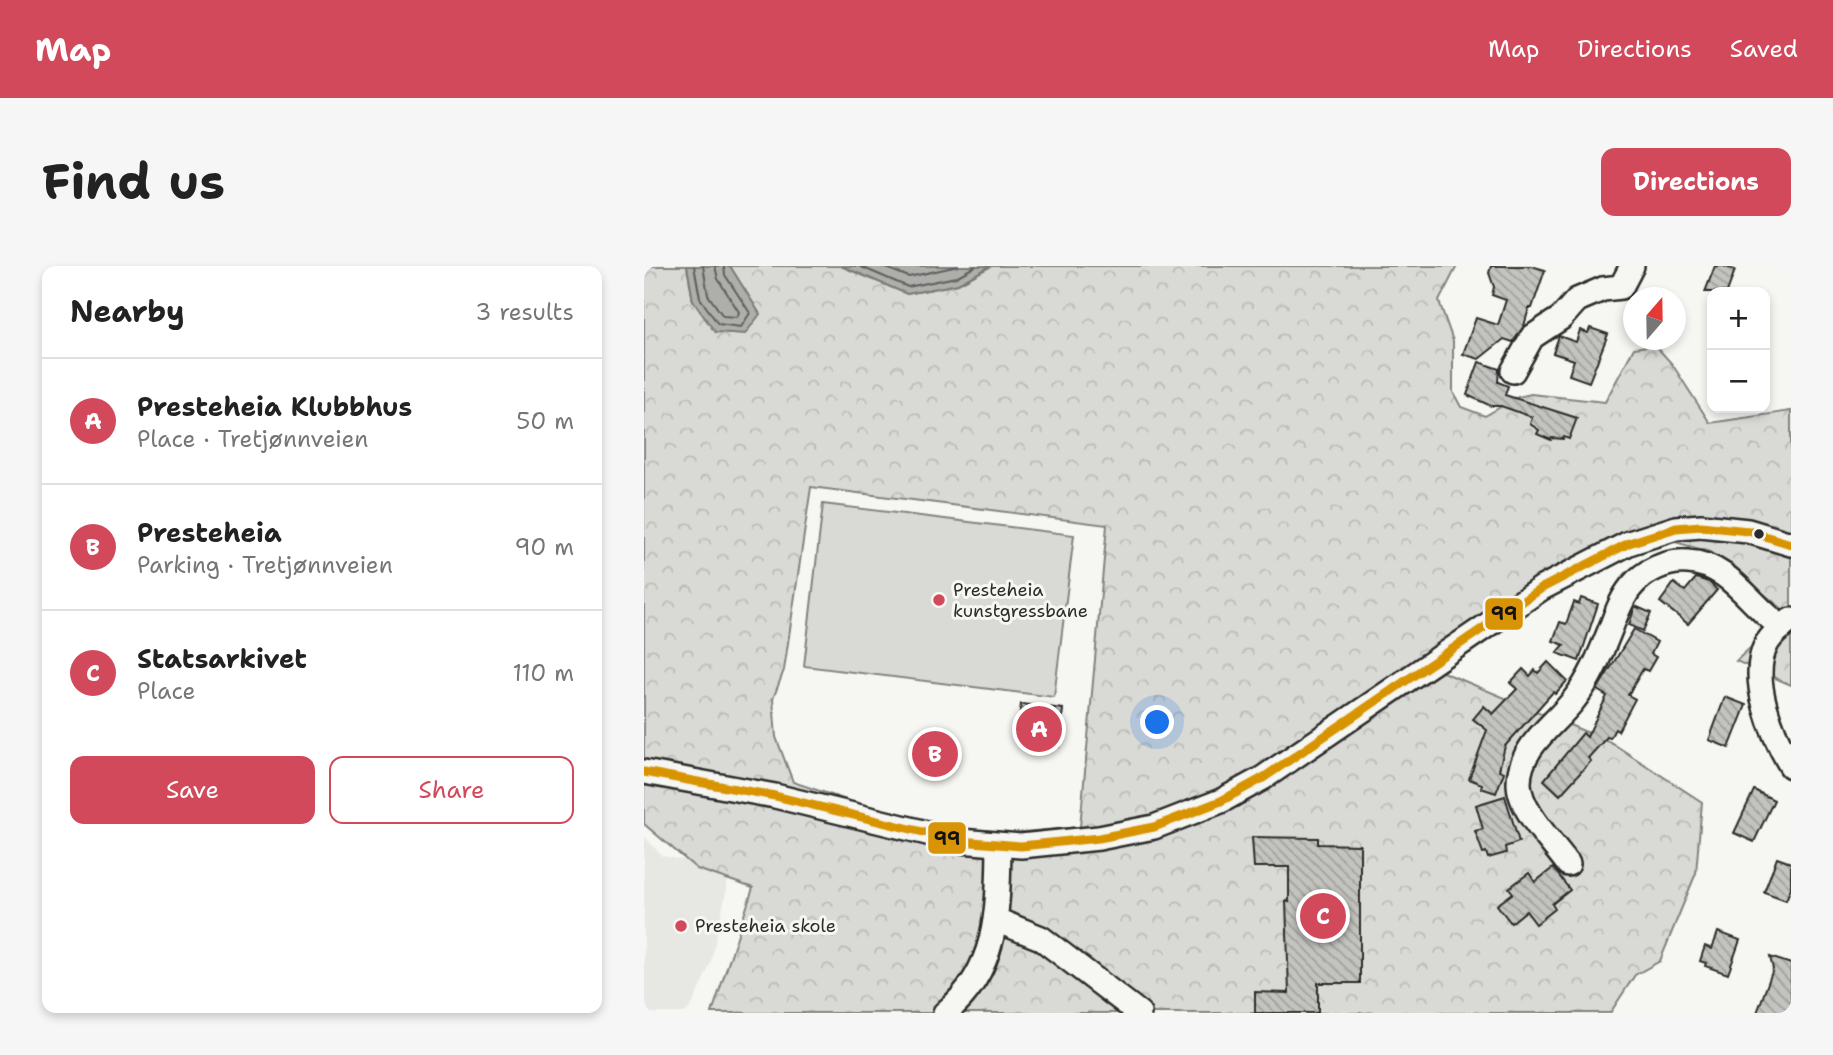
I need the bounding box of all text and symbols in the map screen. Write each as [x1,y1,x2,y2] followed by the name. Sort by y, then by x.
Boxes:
[35,27,111,72] text: Map
[1488,33,1539,65] text: Map
[1577,33,1692,65] text: Directions
[1730,33,1798,65] text: Saved
[1601,148,1791,216] button: Directions
[42,149,225,215] text: Find us
[1623,287,1686,350] north arrow
[1707,287,1770,413] map controls
[1707,287,1770,350] button: +
[70,291,185,332] text: Nearby
[475,297,574,327] text: 3 results
[1707,350,1770,413] button: −
[137,389,412,424] text: Presteheia Klubbhus
[84,406,102,436] text: A
[516,406,574,436] text: 50 m
[137,424,368,454] text: Place · Tretjønnveien
[137,515,282,550] text: Presteheia
[1752,527,1766,541] unlabelled marker
[86,532,100,562] text: B
[514,532,574,562] text: 90 m
[137,550,393,580] text: Parking · Tretjønnveien
[953,578,1088,623] place label: Presteheia kunstgressbane
[931,592,947,608] marker: Presteheia kunstgressbane
[1484,597,1524,631] line badge: 99
[1491,601,1517,626] text: 99
[137,641,307,676] text: Statsarkivet
[86,658,100,688] text: C
[512,658,574,688] text: 110 m
[137,676,196,706] text: Place
[1016,703,1062,755] pin: A
[1140,705,1174,739] your location
[912,728,958,780] pin: B
[70,756,315,824] button: Save
[329,756,574,824] button: Share
[927,821,967,855] line badge: 99
[934,826,960,851] text: 99
[1300,890,1346,942] pin: C
[695,914,836,938] place label: Presteheia skole
[673,918,689,934] marker: Presteheia skole

